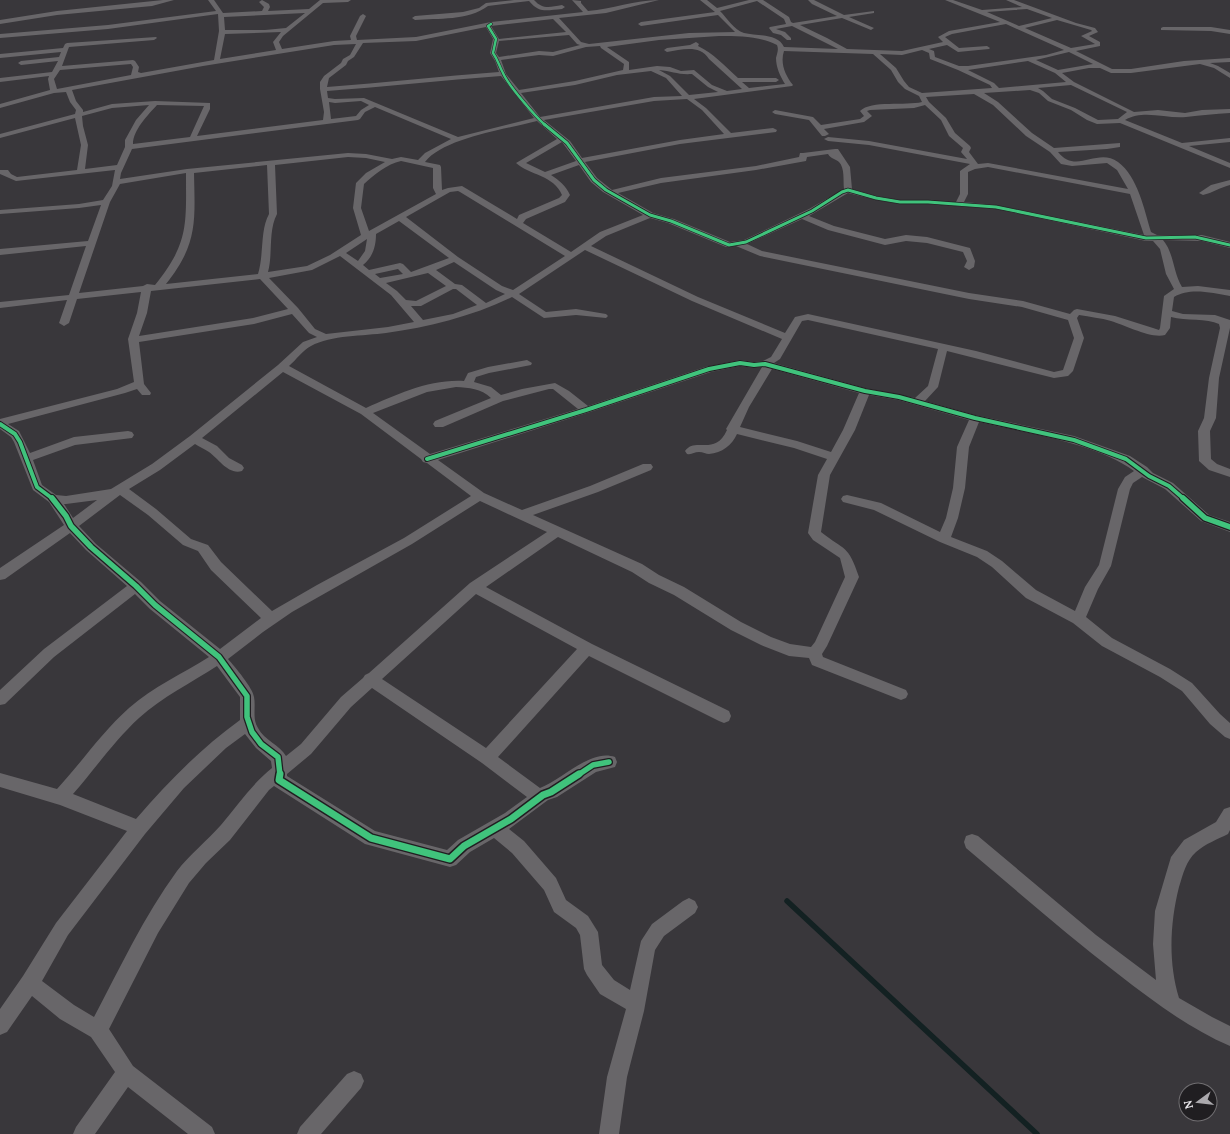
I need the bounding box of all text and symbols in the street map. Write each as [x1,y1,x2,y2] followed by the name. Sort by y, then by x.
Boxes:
[1178,1082,1218,1122] north arrow
[1180,1098,1196,1111] text: N

